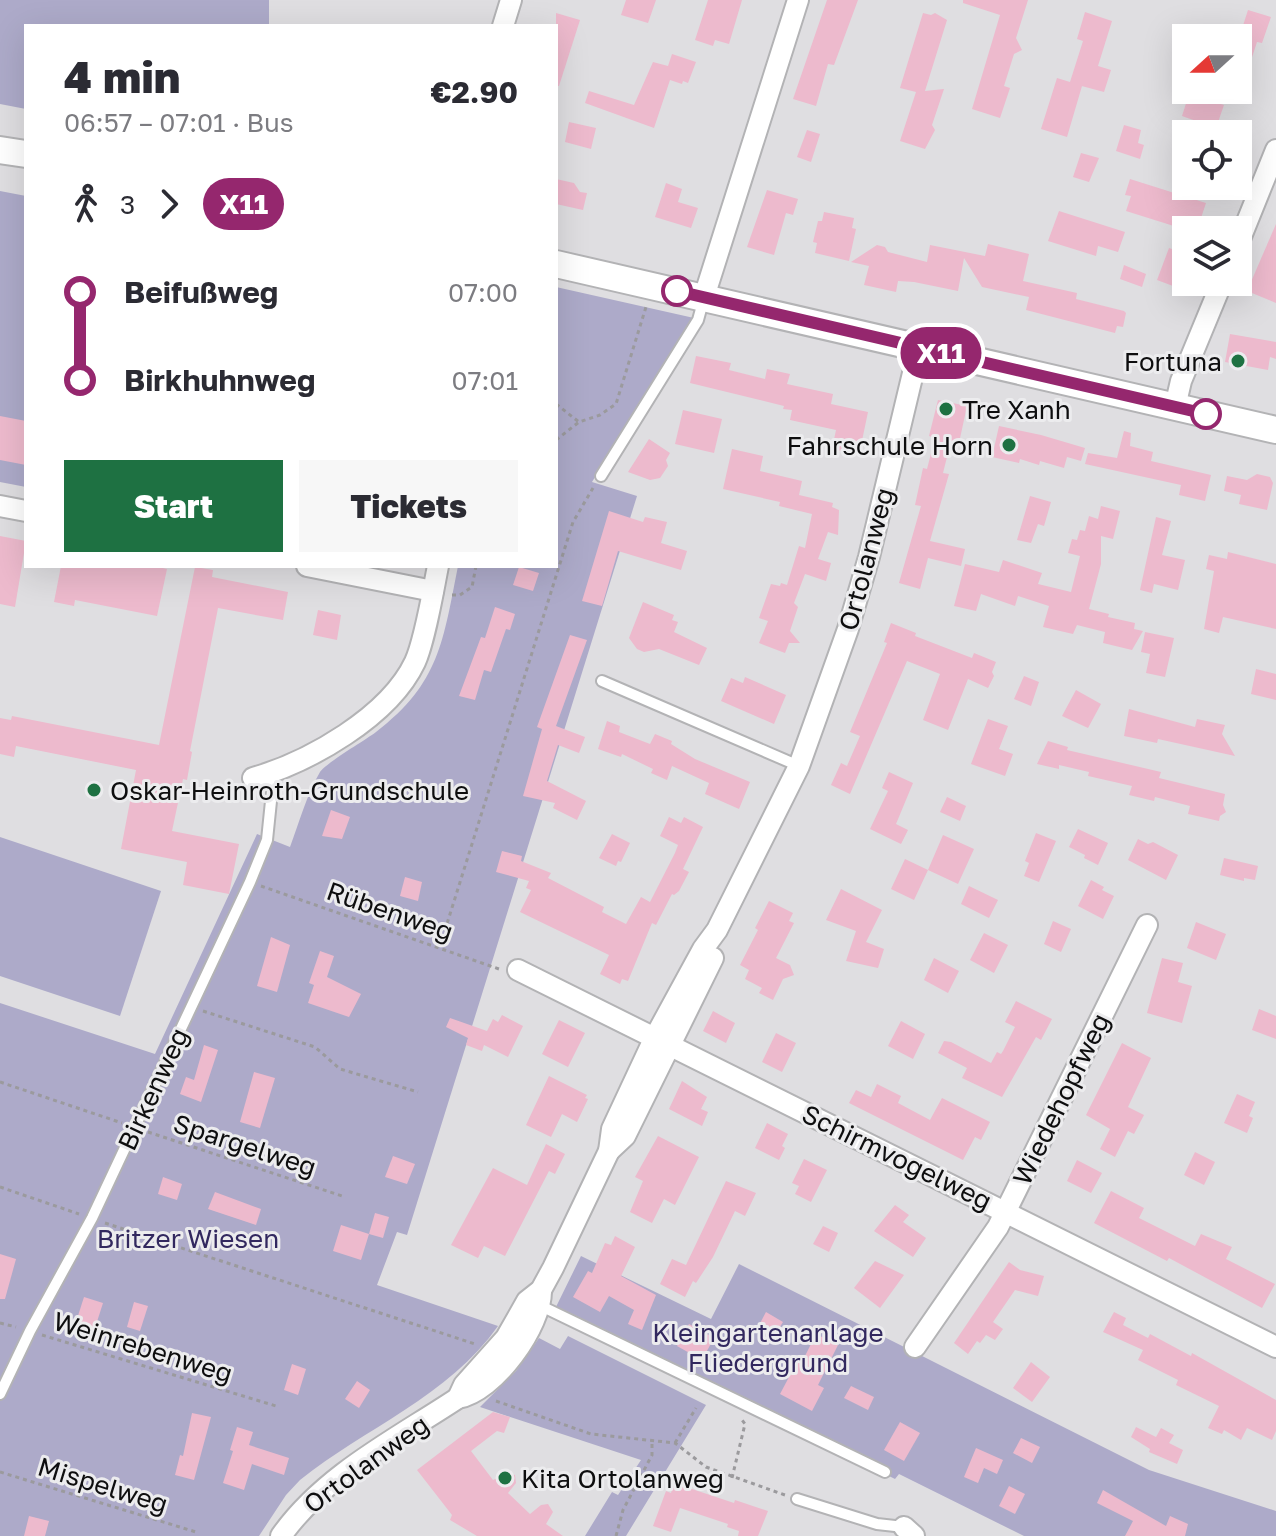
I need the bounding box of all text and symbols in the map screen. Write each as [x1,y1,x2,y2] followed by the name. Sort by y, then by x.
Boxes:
[1172,24,1252,104] north arrow
[1172,24,1252,296] map controls
[64,50,180,103] text: 4 min
[430,74,518,110] text: €2.90
[64,107,293,138] text: 06:57 – 07:01 · Bus
[1172,120,1252,200] button: locate
[64,182,108,226] icon: walk
[147,182,191,226] icon: forward
[219,187,268,220] text: X11
[120,189,135,220] text: 3
[1172,216,1252,296] button: layers
[124,274,278,310] text: Beifußweg
[662,276,692,306] unlabelled marker
[448,277,518,308] text: 07:00
[895,327,987,379] line badge: X11
[916,336,966,369] text: X11
[1124,346,1222,377] place label: Fortuna
[1229,352,1247,370] marker: Fortuna
[124,362,315,398] text: Birkhuhnweg
[452,365,518,396] text: 07:01
[962,394,1071,425] place label: Tre Xanh
[1191,399,1221,429] unlabelled marker
[937,400,955,418] marker: Tre Xanh
[786,430,993,461] place label: Fahrschule Horn
[1000,436,1018,454] marker: Fahrschule Horn
[64,460,283,552] button: Start
[299,460,518,552] button: Tickets
[832,484,900,634] street label: Ortolanweg
[110,775,469,806] place label: Oskar-Heinroth-Grundschule
[85,781,103,799] marker: Oskar-Heinroth-Grundschule
[323,875,457,947] street label: Rübenweg
[1006,1008,1116,1190] street label: Wiedehopfweg
[111,1023,195,1155] street label: Birkenweg
[797,1098,997,1216] street label: Schirmvogelweg
[170,1107,320,1183] street label: Spargelweg
[97,1223,279,1254] park label: Britzer Wiesen
[50,1305,236,1389] street label: Weinrebenweg
[652,1317,884,1378] park label: Kleingartenanlage Fliedergrund
[298,1408,434,1520] street label: Ortolanweg
[34,1451,172,1519] street label: Mispelweg
[521,1463,724,1494] place label: Kita Ortolanweg
[496,1469,514,1487] marker: Kita Ortolanweg

